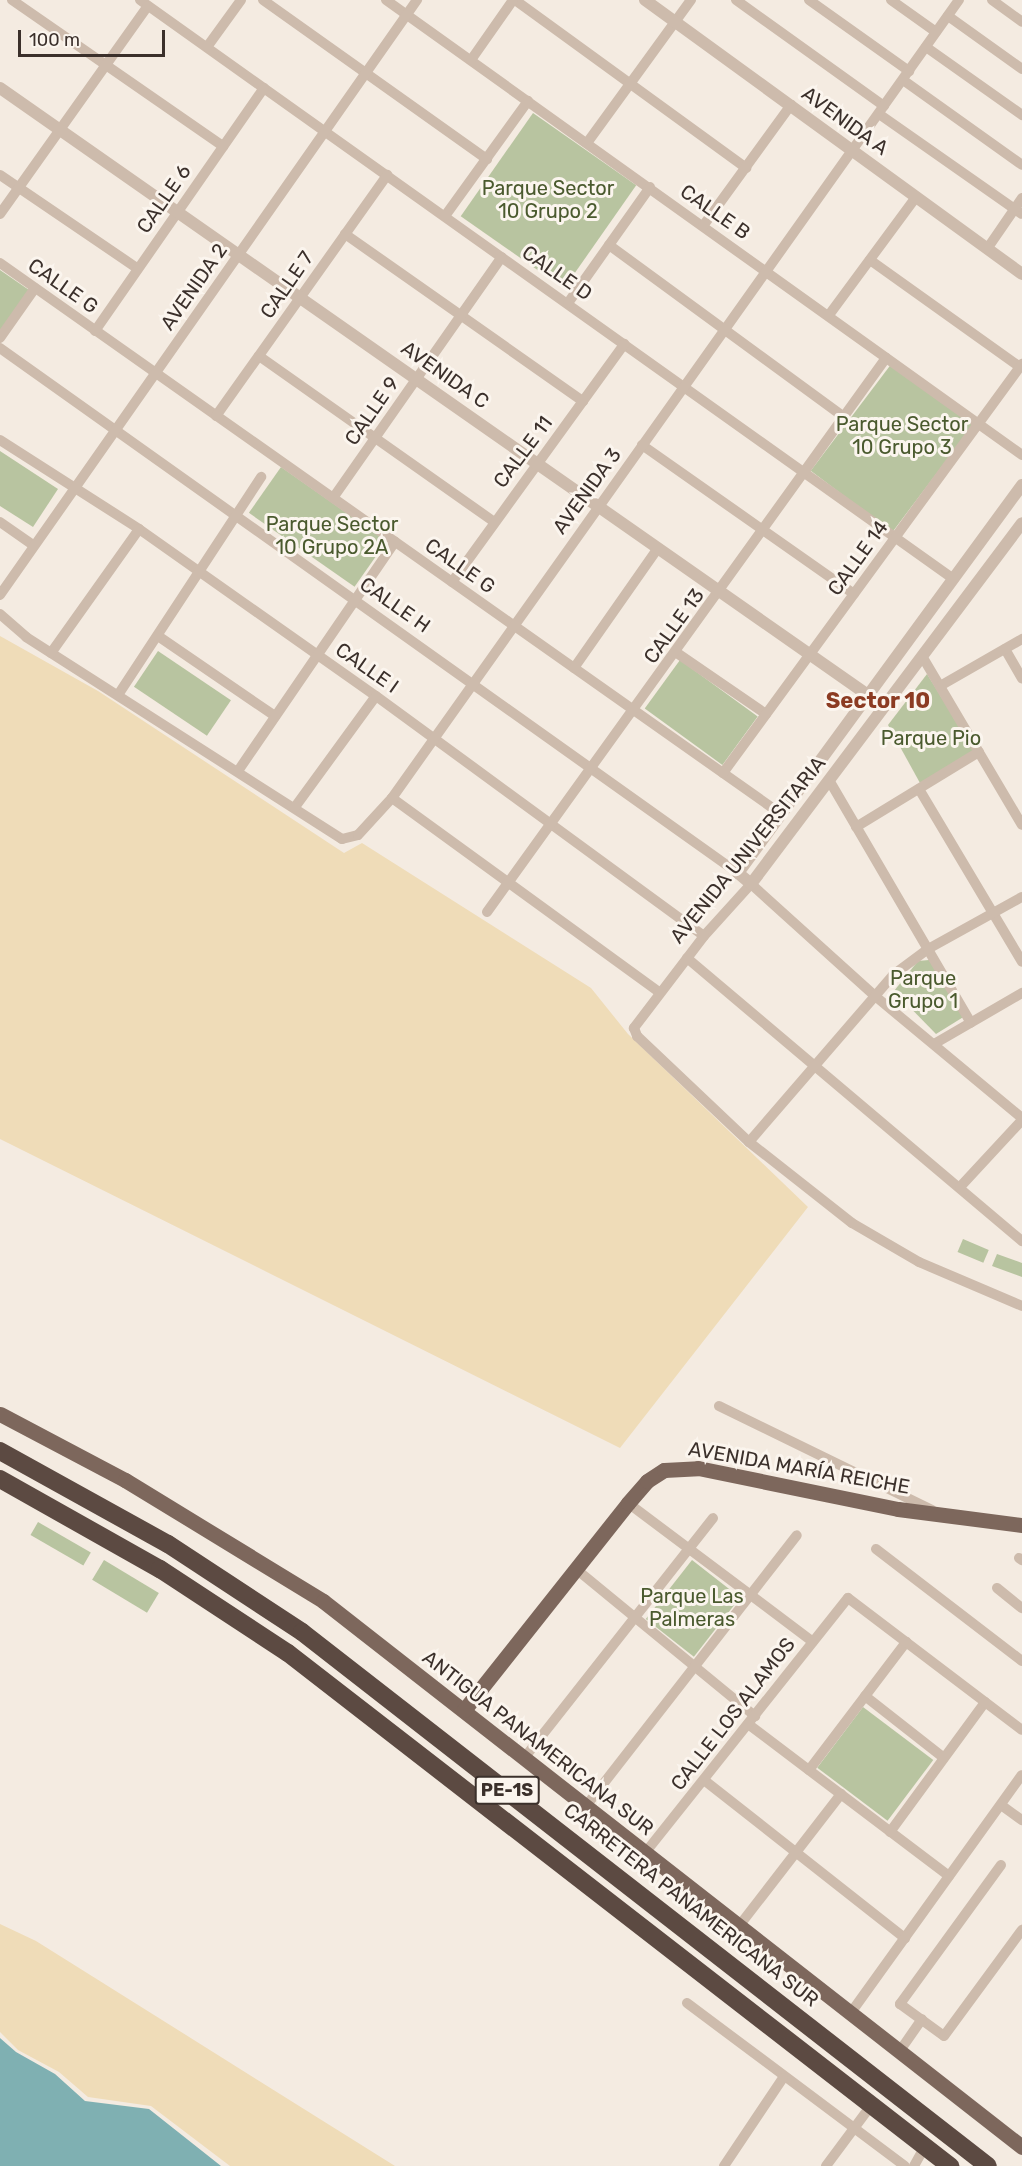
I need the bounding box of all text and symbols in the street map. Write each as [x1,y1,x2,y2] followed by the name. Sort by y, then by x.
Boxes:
[21,18,168,56] scale bar
[29,29,80,51] text: 100 m
[797,81,893,161] street label: AVENIDA A
[132,160,196,238] street label: CALLE 6
[482,177,614,224] park label: Parque Sector 10 Grupo 2
[676,179,754,245] street label: CALLE B
[155,239,233,335] street label: AVENIDA 2
[517,240,597,306] street label: CALLE D
[255,247,319,323] street label: CALLE 7
[23,253,103,319] street label: CALLE G
[396,336,494,414] street label: AVENIDA C
[340,372,404,450] street label: CALLE 9
[488,412,558,492] street label: CALLE 11
[836,412,968,459] park label: Parque Sector 10 Grupo 3
[548,443,626,539] street label: AVENIDA 3
[266,513,398,560] park label: Parque Sector 10 Grupo 2A
[823,516,893,600] street label: CALLE 14
[420,533,500,599] street label: CALLE G
[355,572,435,638] street label: CALLE H
[639,584,709,668] street label: CALLE 13
[331,638,403,698] street label: CALLE I
[826,688,930,714] district label: Sector 10
[881,726,981,750] park label: Parque Pio
[665,752,831,948] street label: AVENIDA UNIVERSITARIA
[888,967,958,1014] park label: Parque Grupo 1
[686,1437,912,1499] street label: AVENIDA MARÍA REICHE
[640,1584,744,1631] park label: Parque Las Palmeras
[666,1633,800,1795] street label: CALLE LOS ALAMOS
[417,1645,659,1841] street label: ANTIGUA PANAMERICANA SUR
[474,1775,540,1805] road number: PE-1S
[558,1798,824,2012] street label: CARRETERA PANAMERICANA SUR

